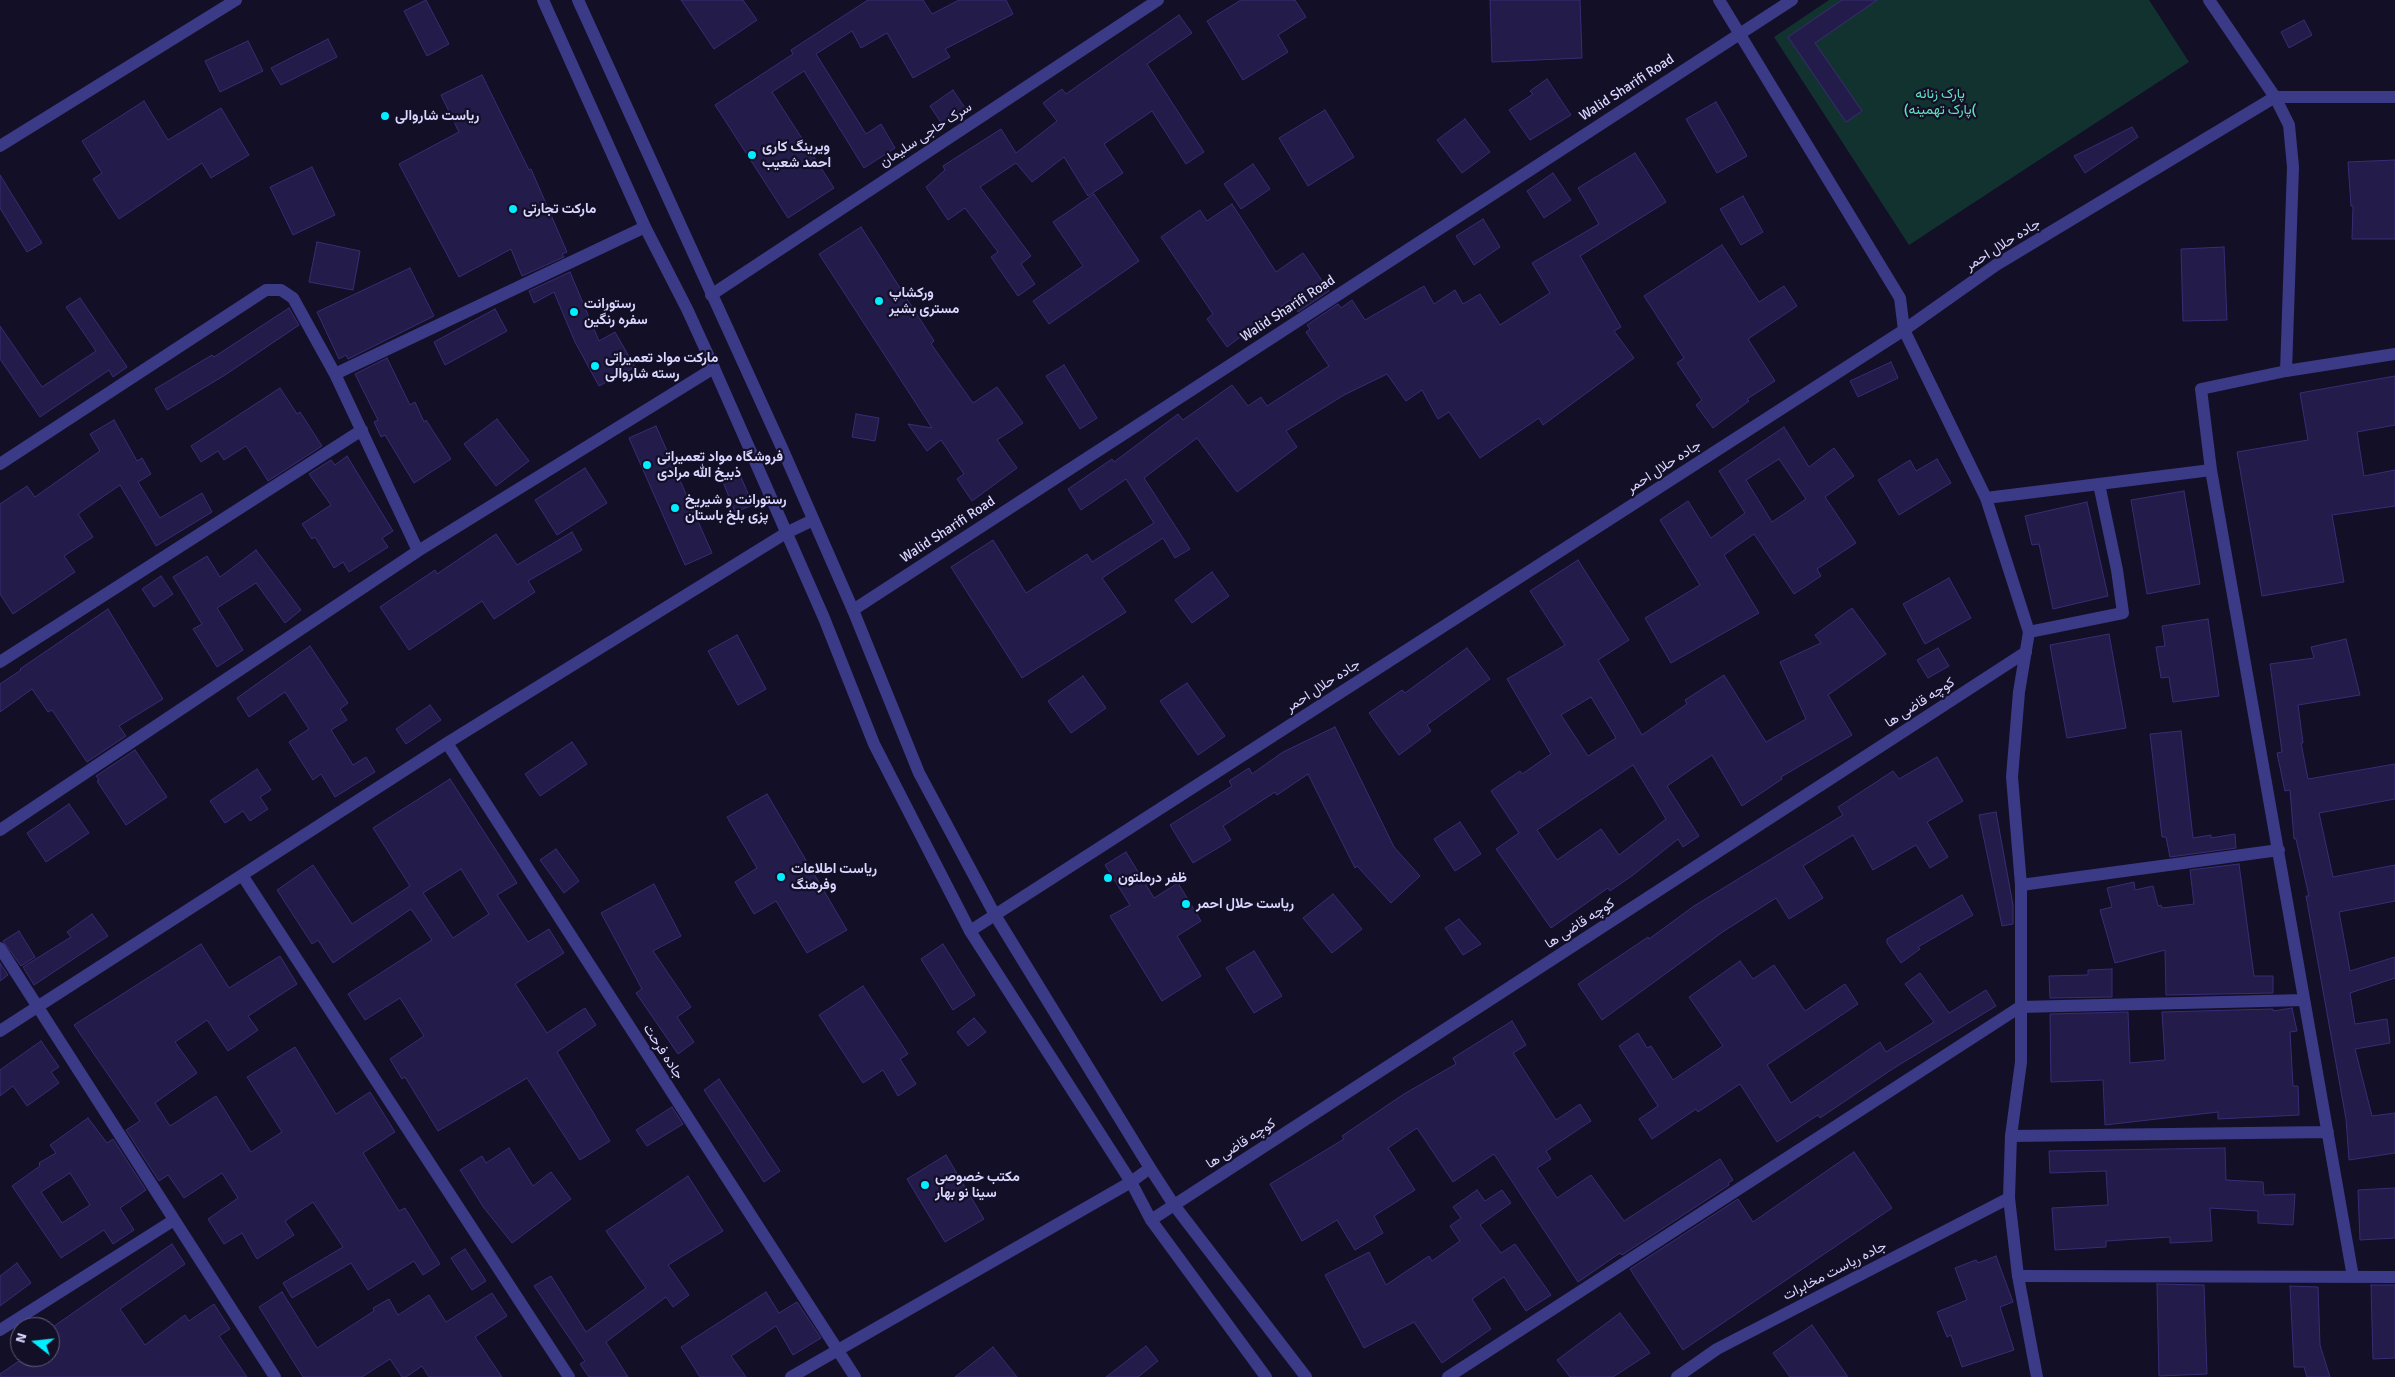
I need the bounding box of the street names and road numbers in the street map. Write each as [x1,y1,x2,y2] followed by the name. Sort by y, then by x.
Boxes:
[1576,51,1678,125] street label: Walid Sharifi Road
[877,99,975,171] street label: سرک حاجی سلیمان
[1962,215,2044,275] street label: جاده حلال احمر
[1237,272,1339,346] street label: Walid Sharifi Road
[1624,437,1704,497] street label: جاده حلال احمر
[897,493,999,567] street label: Walid Sharifi Road
[1283,656,1363,716] street label: جاده حلال احمر
[1882,674,1958,732] street label: کوچه قاضی ها
[1542,895,1618,953] street label: کوچه قاضی ها
[639,1021,687,1083] street label: جاده فرحت
[1203,1115,1279,1173] street label: کوچه قاضی ها
[1780,1238,1890,1304] street label: جاده ریاست مخابرات

